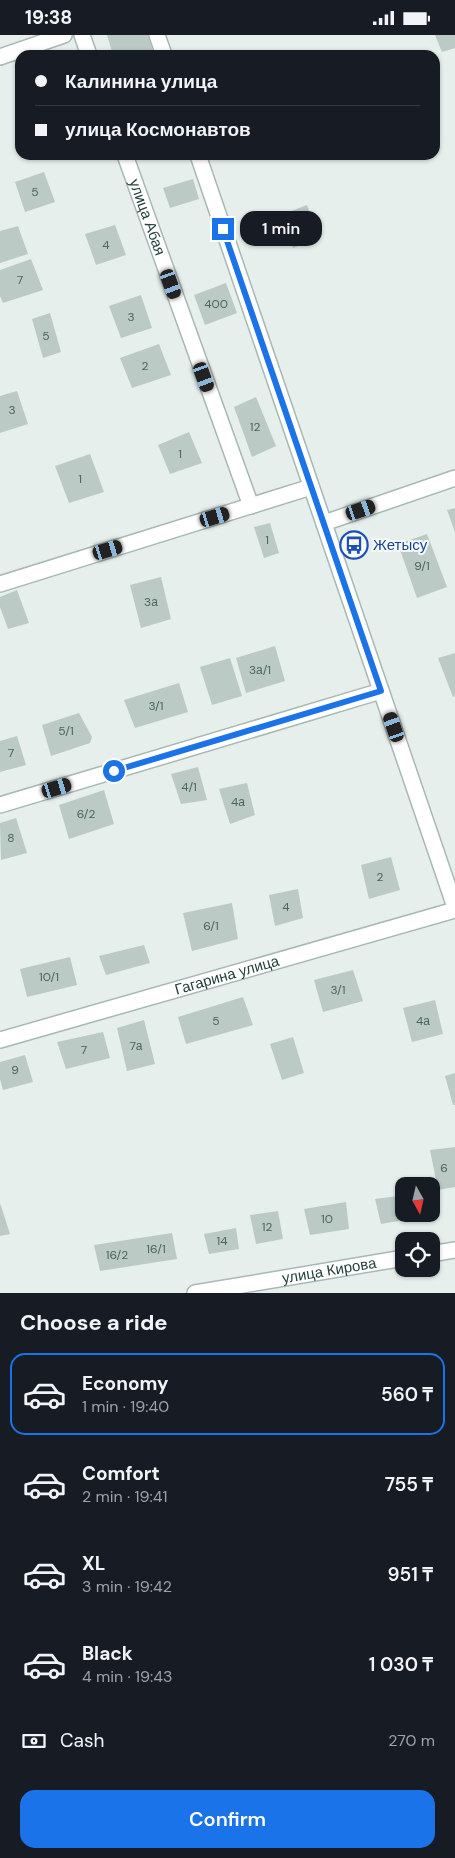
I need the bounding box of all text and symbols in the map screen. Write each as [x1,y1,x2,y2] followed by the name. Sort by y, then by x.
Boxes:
[25,5,72,30] text: 19:38
[65,69,217,94] text: Калинина улица
[65,117,251,142] text: улица Космонавтов
[124,176,170,258] street label: улица Абая
[31,184,39,200] house number: 5
[240,211,323,247] callout: 1 min
[212,218,234,240] route end
[262,218,300,239] text: 1 min
[102,237,110,253] house number: 4
[158,267,183,301] car
[17,272,23,288] house number: 7
[204,296,228,312] house number: 400
[127,309,135,325] house number: 3
[42,328,50,344] house number: 5
[142,358,149,374] house number: 2
[191,360,216,394] car
[8,402,16,418] house number: 3
[250,419,260,435] house number: 12
[178,446,182,462] house number: 1
[78,471,82,487] house number: 1
[344,498,377,522] car
[198,505,231,529] car
[339,530,369,560] bus stop icon: Жетысу
[265,532,269,548] house number: 1
[373,535,428,555] place label: Жетысу
[91,538,124,562] car
[414,558,430,574] house number: 9/1
[144,594,158,610] house number: 3а
[249,662,271,678] house number: 3а/1
[149,698,163,714] house number: 3/1
[382,710,405,744] car
[58,723,74,739] house number: 5/1
[8,745,14,761] house number: 7
[103,760,125,782] route start
[40,776,73,800] car
[181,779,197,795] house number: 4/1
[231,794,245,810] house number: 4а
[77,806,95,822] house number: 6/2
[7,830,15,846] house number: 8
[377,869,384,885] house number: 2
[282,899,290,915] house number: 4
[203,918,219,934] house number: 6/1
[172,951,282,1000] street label: Гагарина улица
[39,969,59,985] house number: 10/1
[331,982,345,998] house number: 3/1
[212,1013,220,1029] house number: 5
[416,1013,430,1029] house number: 4а
[129,1038,143,1054] house number: 7а
[81,1042,87,1058] house number: 7
[11,1062,19,1078] house number: 9
[440,1160,448,1176] house number: 6
[395,1177,440,1223] north arrow
[395,1177,440,1277] map controls
[321,1211,333,1227] house number: 10
[262,1219,272,1235] house number: 12
[395,1232,440,1277] button: locate
[216,1233,228,1249] house number: 14
[146,1241,166,1257] house number: 16/1
[106,1247,128,1263] house number: 16/2
[281,1253,378,1288] street label: улица Кирова
[20,1308,168,1337] text: Choose a ride
[82,1371,169,1396] text: Economy
[22,1372,67,1417] icon: car
[381,1382,433,1407] text: 560 ₸
[82,1396,169,1417] text: 1 min · 19:40
[82,1461,160,1486] text: Comfort
[22,1462,67,1507] icon: car
[385,1472,433,1497] text: 755 ₸
[82,1486,167,1507] text: 2 min · 19:41
[82,1551,105,1576] text: XL
[22,1552,67,1597] icon: car
[388,1562,433,1587] text: 951 ₸
[82,1576,172,1597] text: 3 min · 19:42
[82,1641,133,1666] text: Black
[22,1642,67,1687] icon: car
[369,1652,433,1677] text: 1 030 ₸
[82,1666,172,1687] text: 4 min · 19:43
[20,1727,48,1755] icon: cash
[60,1728,104,1753] text: Cash
[388,1730,435,1751] text: 270 m
[20,1790,435,1848] button: Confirm

